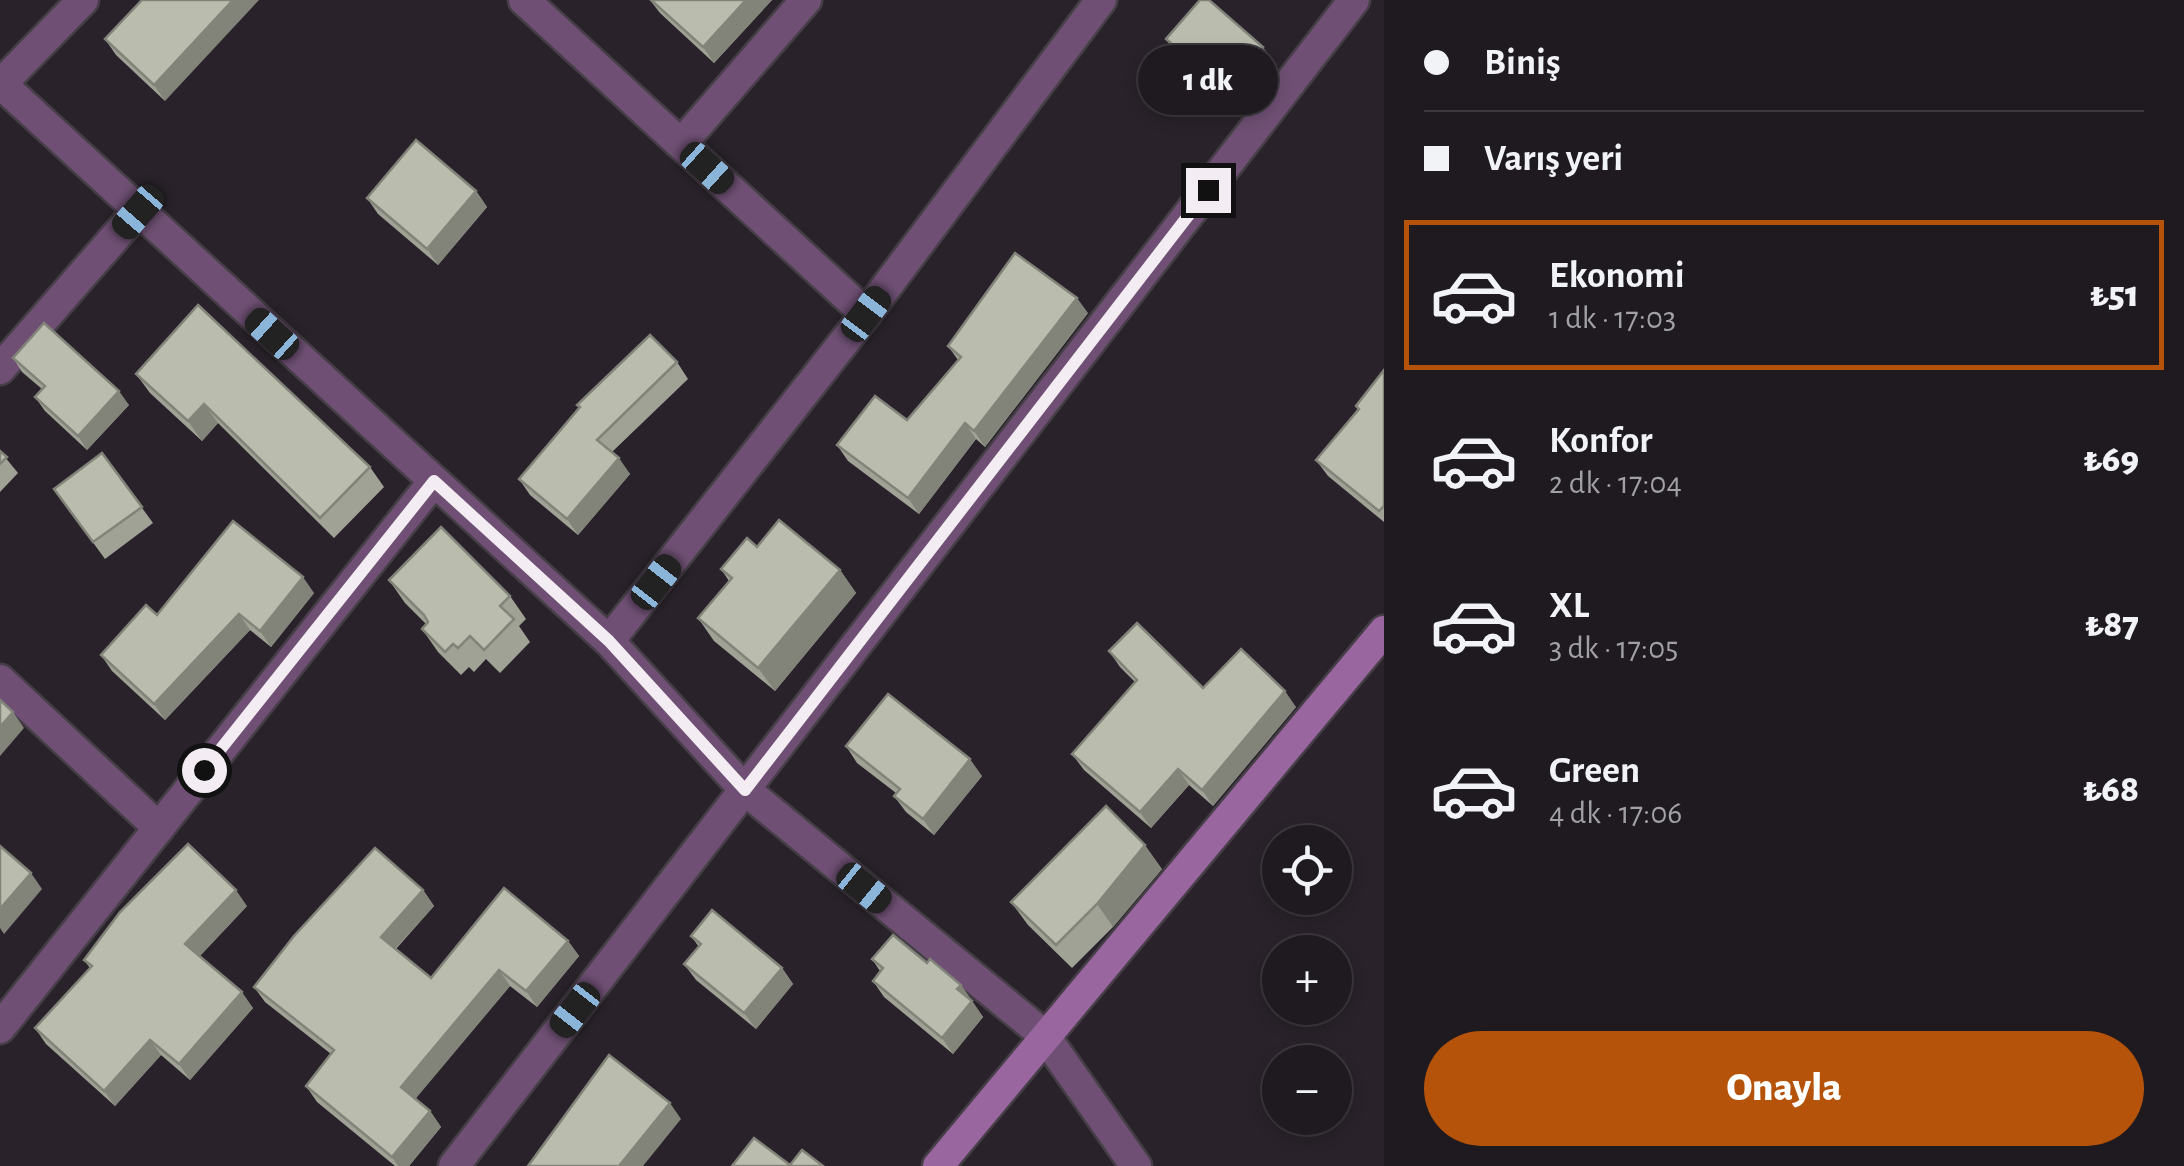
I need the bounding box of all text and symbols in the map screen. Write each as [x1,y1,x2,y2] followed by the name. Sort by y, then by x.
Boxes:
[1484,44,1561,82] text: Biniş
[1138,45,1278,115] callout: 1 dk
[1183,64,1233,96] text: 1 dk
[675,137,739,199] car
[1484,140,1623,178] text: Varış yeri
[1186,168,1231,213] route end
[107,180,169,244] car
[1429,250,1519,340] icon: car
[1549,257,1685,295] text: Ekonomi
[2090,276,2139,314] text: ₺51
[836,281,896,347] car
[1549,302,1676,334] text: 1 dk · 17:03
[240,303,304,365] car
[1429,415,1519,505] icon: car
[1549,422,1653,460] text: Konfor
[2084,441,2139,479] text: ₺69
[1549,467,1682,499] text: 2 dk · 17:04
[626,549,686,615] car
[1429,580,1519,670] icon: car
[1549,587,1589,625] text: XL
[2085,606,2139,644] text: ₺87
[1549,632,1678,664] text: 3 dk · 17:05
[1429,745,1519,835] icon: car
[182,748,227,793] route start
[1549,752,1640,790] text: Green
[2083,771,2139,809] text: ₺68
[1549,797,1682,829] text: 4 dk · 17:06
[1262,825,1352,1135] map controls
[1262,825,1352,915] button: locate
[831,857,897,919] car
[1262,935,1352,1025] button: +
[545,977,605,1043] car
[1424,1031,2144,1146] button: Onayla
[1262,1045,1352,1135] button: −

